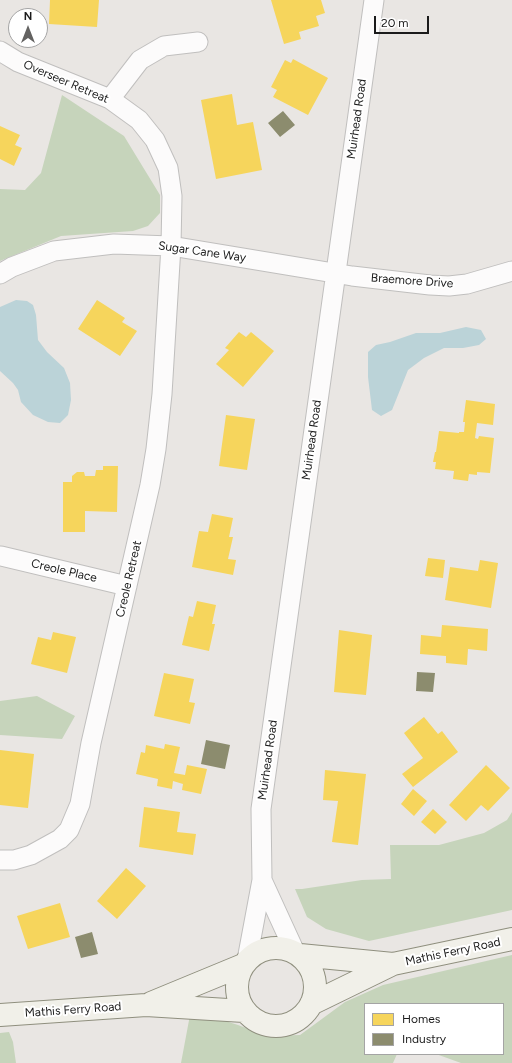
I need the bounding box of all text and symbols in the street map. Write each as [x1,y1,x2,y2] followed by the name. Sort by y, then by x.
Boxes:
[8,8,48,48] north arrow
[376,8,431,34] scale bar
[24,10,32,23] text: N
[381,16,409,30] text: 20 m
[21,57,111,107] street label: Overseer Retreat
[344,78,370,160] street label: Muirhead Road
[157,239,247,265] street label: Sugar Cane Way
[370,271,454,291] street label: Braemore Drive
[299,399,325,481] street label: Muirhead Road
[113,539,145,619] street label: Creole Retreat
[30,556,98,586] street label: Creole Place
[255,719,281,801] street label: Muirhead Road
[404,935,502,969] street label: Mathis Ferry Road
[24,999,122,1021] street label: Mathis Ferry Road
[364,1003,504,1055] legend
[402,1012,440,1026] text: Homes
[402,1032,446,1046] text: Industry

